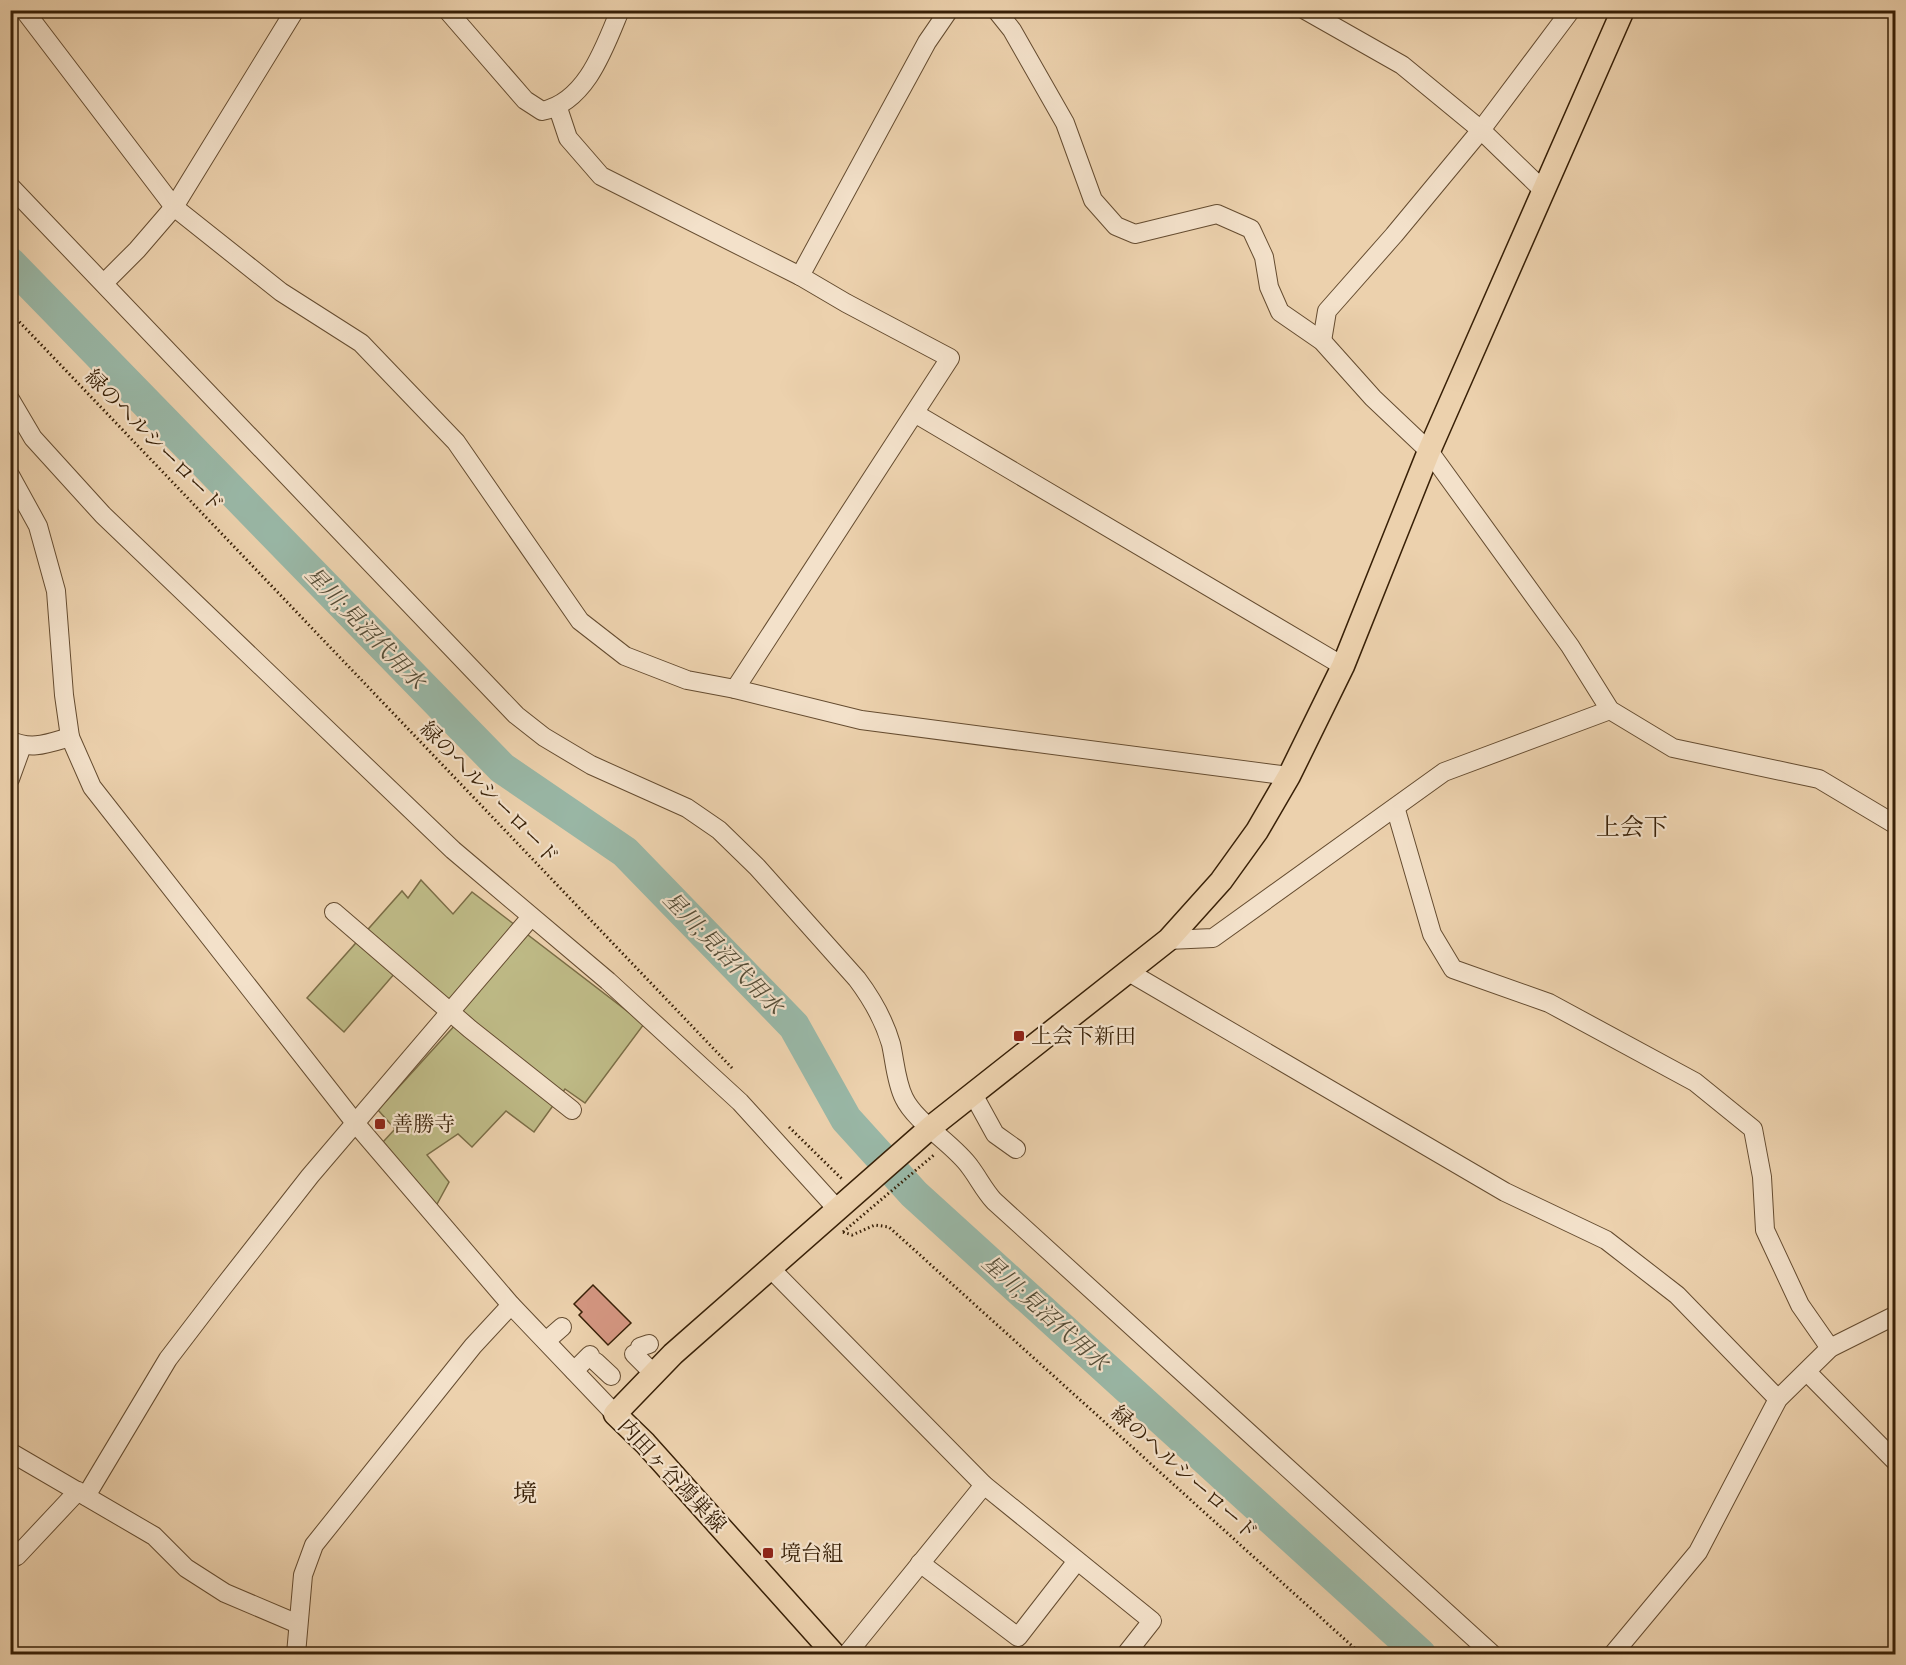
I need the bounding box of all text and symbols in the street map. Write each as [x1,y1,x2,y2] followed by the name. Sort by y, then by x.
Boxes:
[78,363,230,519] street label: 緑のヘルシーロード
[299,560,433,698] water label: 星川;見沼代用水
[413,715,565,871] street label: 緑のヘルシーロード
[1596,811,1668,844] district label: 上会下
[657,885,791,1023] water label: 星川;見沼代用水
[1031,1022,1136,1051] place label: 上会下新田
[1012,1029,1026,1043] marker: 上会下新田
[392,1110,455,1139] place label: 善勝寺
[373,1117,387,1131] marker: 善勝寺
[975,1248,1116,1379] water label: 星川;見沼代用水
[1104,1399,1264,1547] street label: 緑のヘルシーロード
[611,1412,733,1540] street label: 内田ヶ谷鴻巣線
[513,1477,537,1510] district label: 境
[780,1539,843,1568] place label: 境台組
[761,1546,775,1560] marker: 境台組

